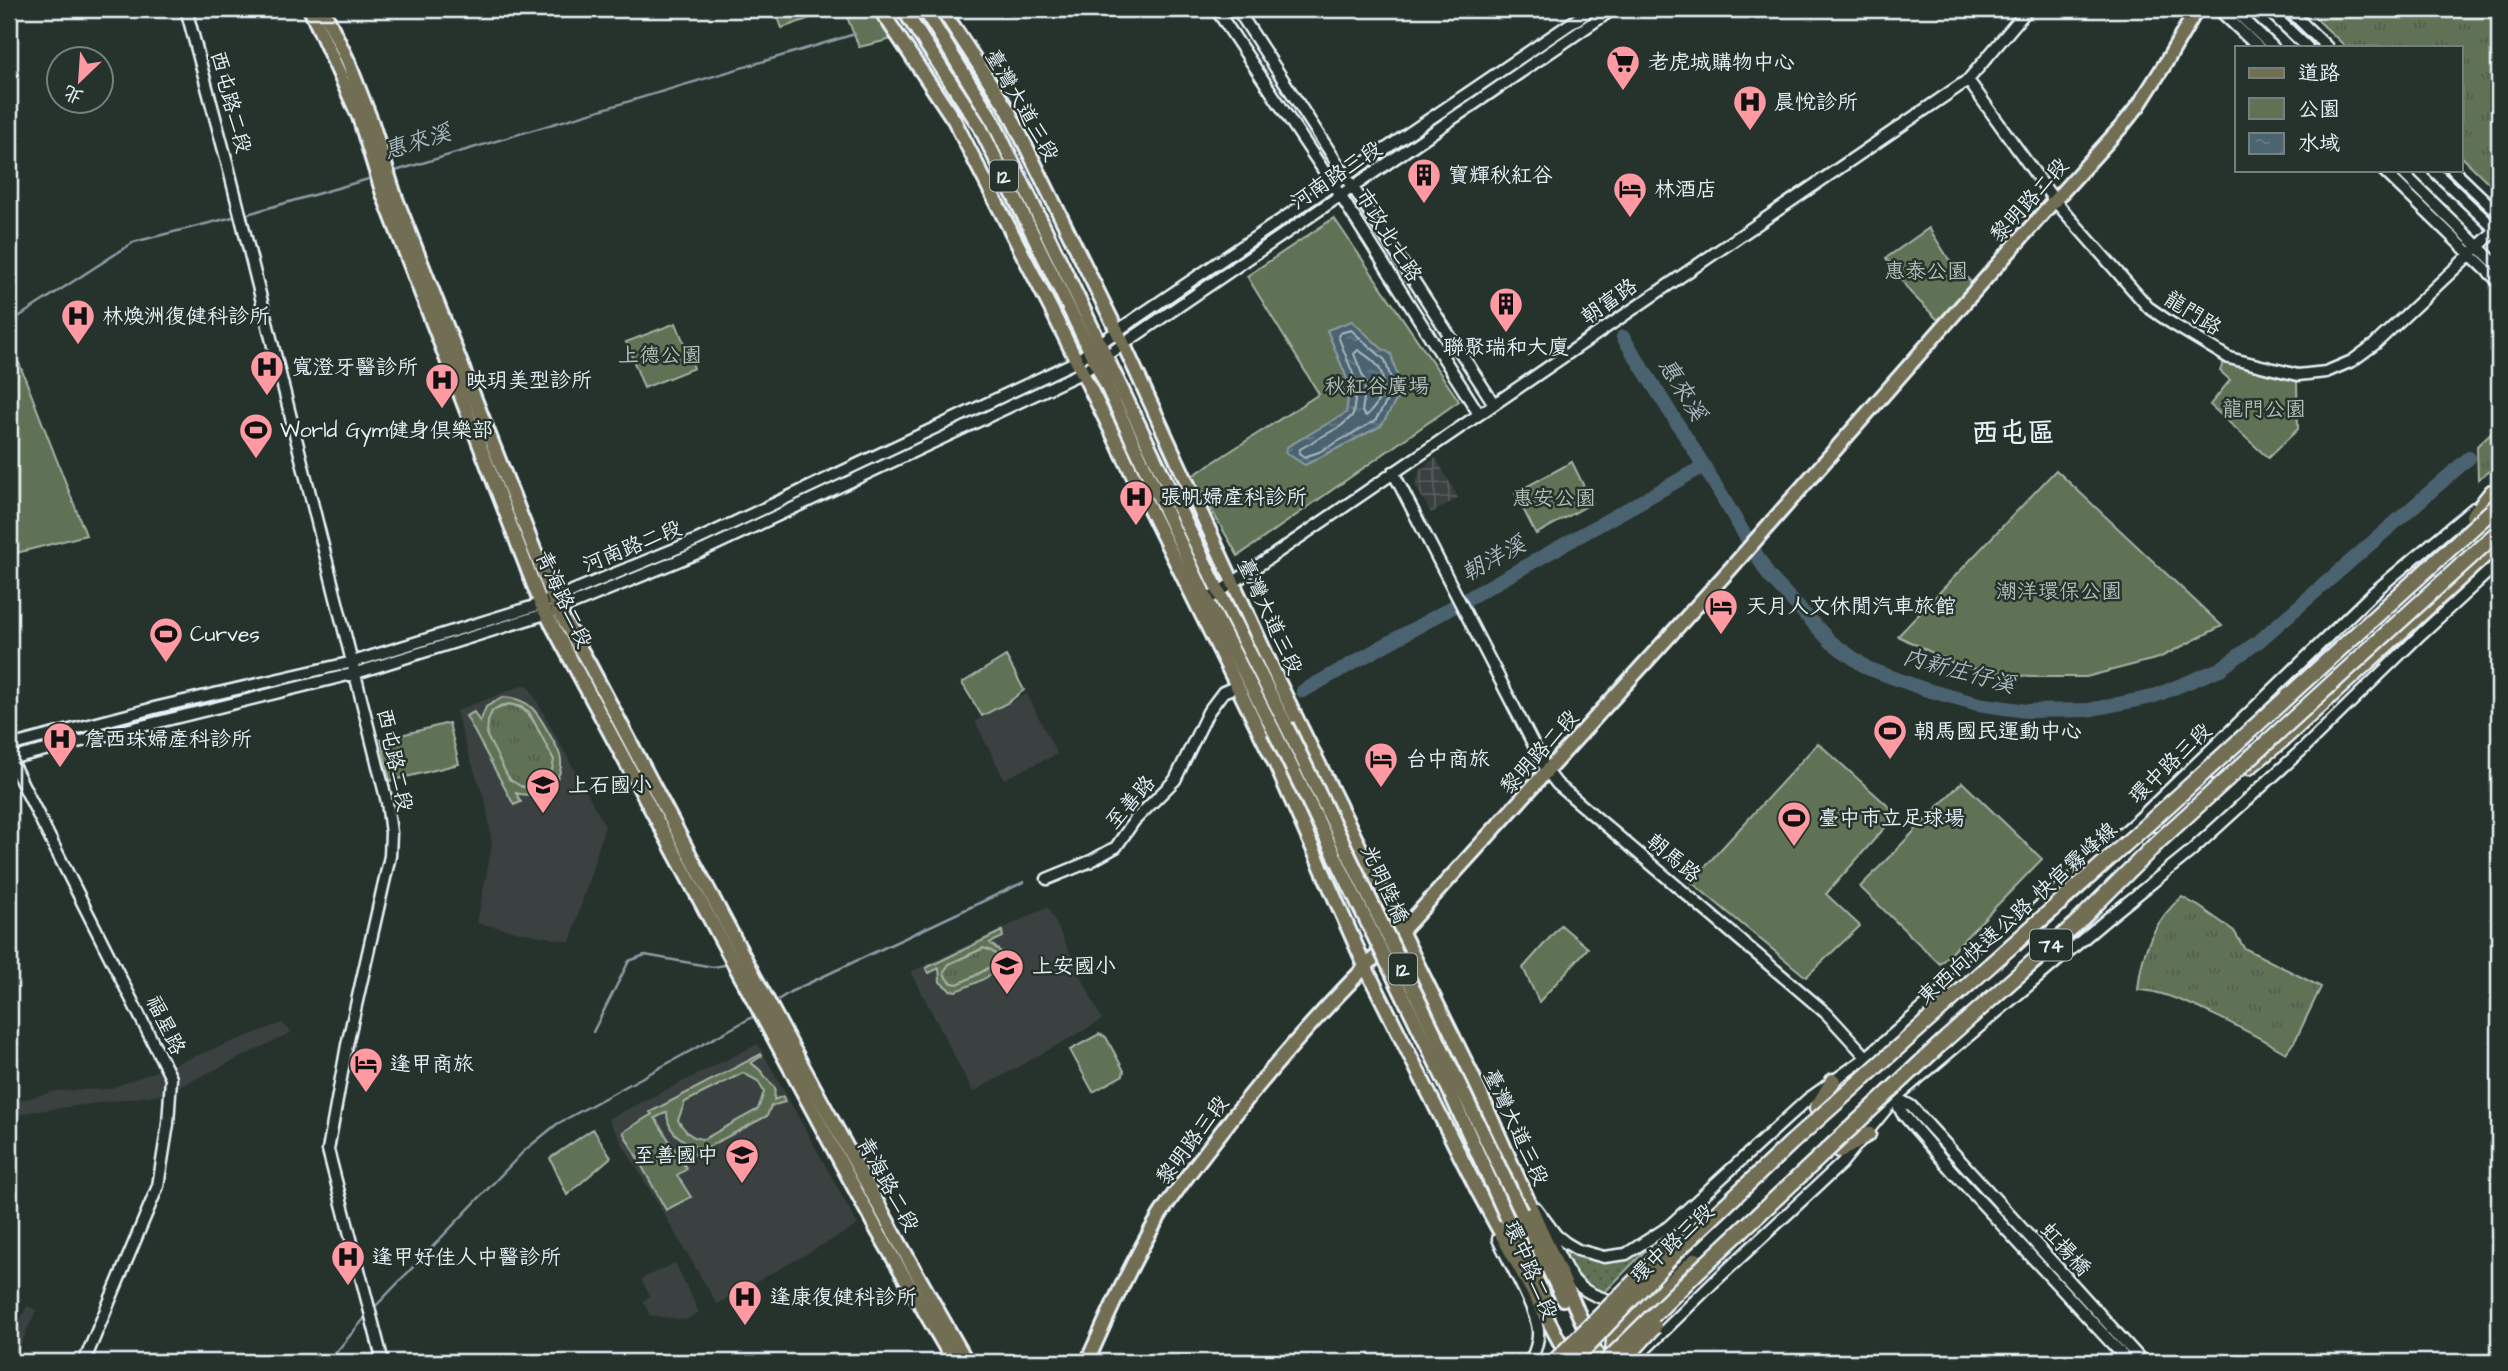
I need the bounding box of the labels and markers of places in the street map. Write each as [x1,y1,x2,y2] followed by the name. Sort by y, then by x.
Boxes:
[1604,43,1642,92] supermarket icon: 老虎城購物中心
[1648,48,1795,77] place label: 老虎城購物中心
[1731,83,1769,132] hospital icon: 晨悅診所
[1774,88,1858,117] place label: 晨悅診所
[1405,156,1443,205] building icon: 寶輝秋紅谷
[1448,161,1553,190] place label: 寶輝秋紅谷
[1611,170,1649,219] hotel icon: 林酒店
[1654,175,1717,204] place label: 林酒店
[1487,285,1525,334] building icon: 聯聚瑞和大廈
[59,297,97,346] hospital icon: 林煥洲復健科診所
[102,302,270,331] place label: 林煥洲復健科診所
[1443,333,1569,362] place label: 聯聚瑞和大廈
[248,348,286,397] hospital icon: 寬澄牙醫診所
[292,353,418,382] place label: 寬澄牙醫診所
[423,361,461,410] hospital icon: 映玥美型診所
[466,366,592,395] place label: 映玥美型診所
[237,411,275,460] sports icon: World Gym健身俱樂部
[280,416,493,447] place label: World Gym健身俱樂部
[1117,478,1155,527] hospital icon: 張帆婦產科診所
[1160,483,1307,512] place label: 張帆婦產科診所
[1702,587,1740,636] hotel icon: 天月人文休閒汽車旅館
[1746,592,1956,621] place label: 天月人文休閒汽車旅館
[147,615,185,664] sports icon: Curves
[190,620,260,649] place label: Curves
[1871,712,1909,761] sports icon: 朝馬國民運動中心
[1914,717,2082,746] place label: 朝馬國民運動中心
[41,720,79,769] hospital icon: 詹西珠婦產科診所
[84,725,252,754] place label: 詹西珠婦產科診所
[1362,740,1400,789] hotel icon: 台中商旅
[1406,745,1490,774] place label: 台中商旅
[524,766,562,815] school or university icon: 上石國小
[568,771,652,800] place label: 上石國小
[1775,799,1813,848] sports icon: 臺中市立足球場
[1818,804,1965,833] place label: 臺中市立足球場
[988,947,1026,996] school or university icon: 上安國小
[1032,952,1116,981] place label: 上安國小
[347,1045,385,1094] hotel icon: 逢甲商旅
[390,1050,474,1079] place label: 逢甲商旅
[723,1136,761,1185] school or university icon: 至善國中
[634,1141,718,1170] place label: 至善國中
[329,1238,367,1287] hospital icon: 逢甲好佳人中醫診所
[372,1243,561,1272] place label: 逢甲好佳人中醫診所
[726,1278,764,1327] hospital icon: 逢康復健科診所
[770,1283,917,1312] place label: 逢康復健科診所

